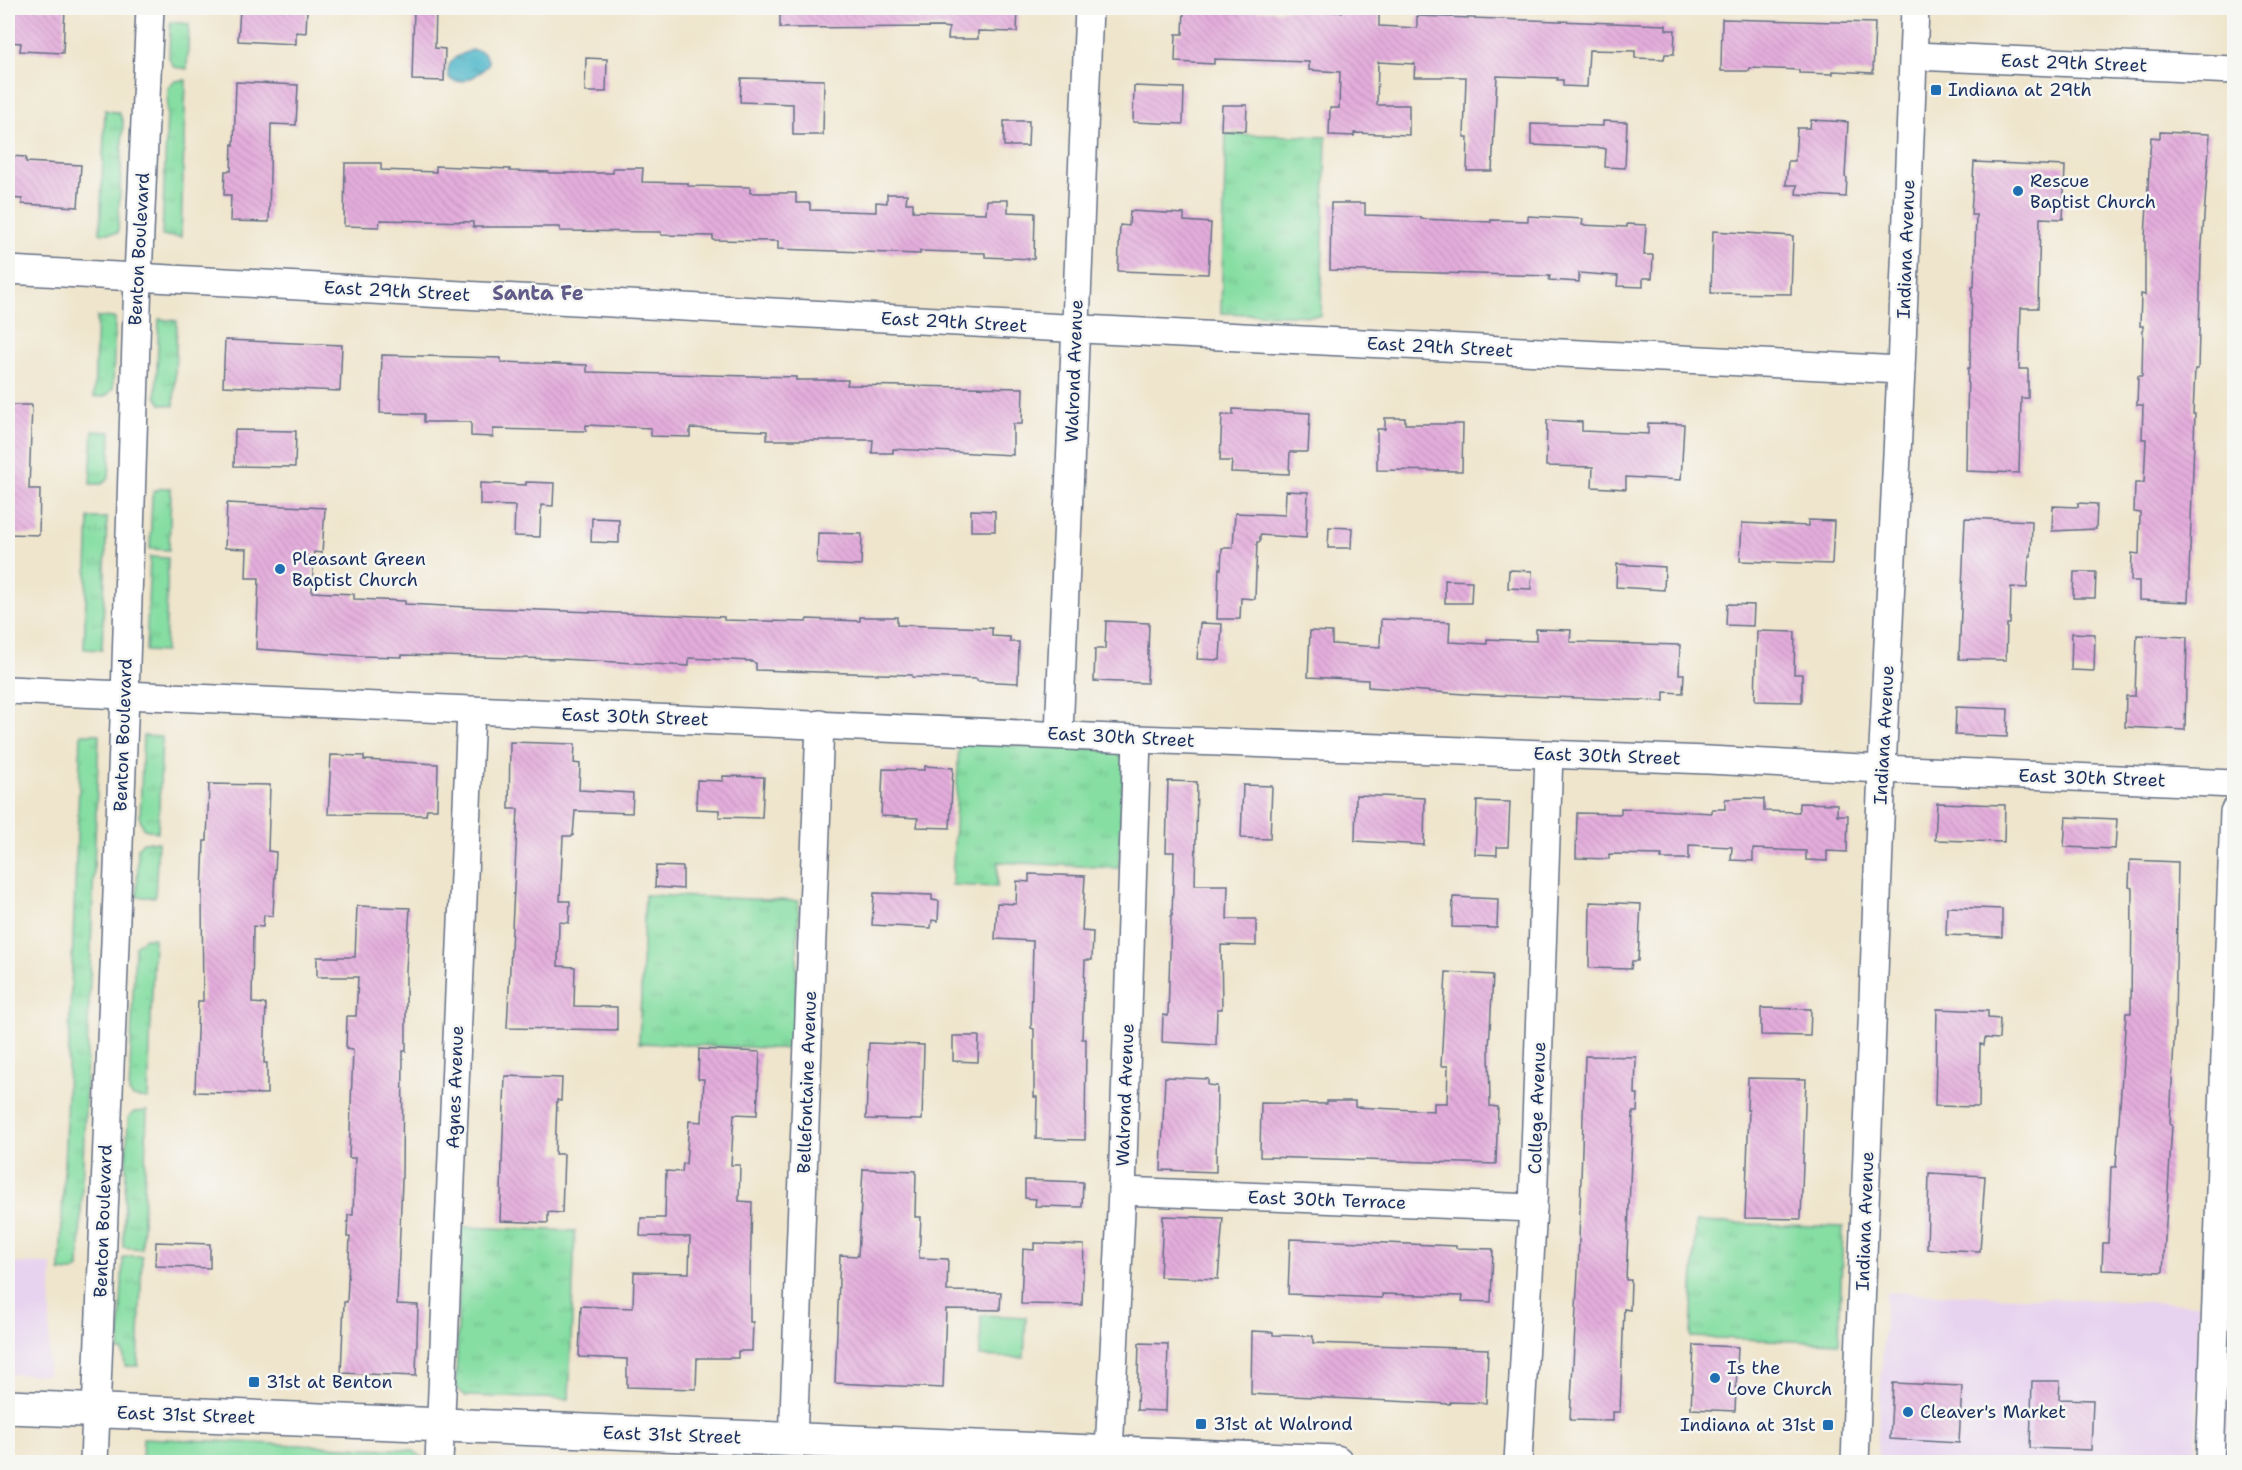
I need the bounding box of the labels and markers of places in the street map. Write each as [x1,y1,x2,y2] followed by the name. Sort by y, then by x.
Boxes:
[1948,78,2092,102] place label: Indiana at 29th
[1929,83,1943,97] marker: Indiana at 29th
[2030,169,2156,214] place label: Rescue Baptist Church
[2011,184,2025,198] marker: Rescue Baptist Church
[292,547,426,592] place label: Pleasant Green Baptist Church
[273,562,287,576] marker: Pleasant Green Baptist Church
[1727,1356,1832,1401] place label: Is the Love Church
[266,1370,393,1394] place label: 31st at Benton
[1708,1371,1722,1385] marker: Is the Love Church
[247,1375,261,1389] marker: 31st at Benton
[1920,1400,2066,1424] place label: Cleaver's Market
[1901,1405,1915,1419] marker: Cleaver's Market
[1213,1412,1353,1436] place label: 31st at Walrond
[1680,1413,1816,1437] place label: Indiana at 31st
[1194,1417,1208,1431] marker: 31st at Walrond
[1821,1418,1835,1432] marker: Indiana at 31st

